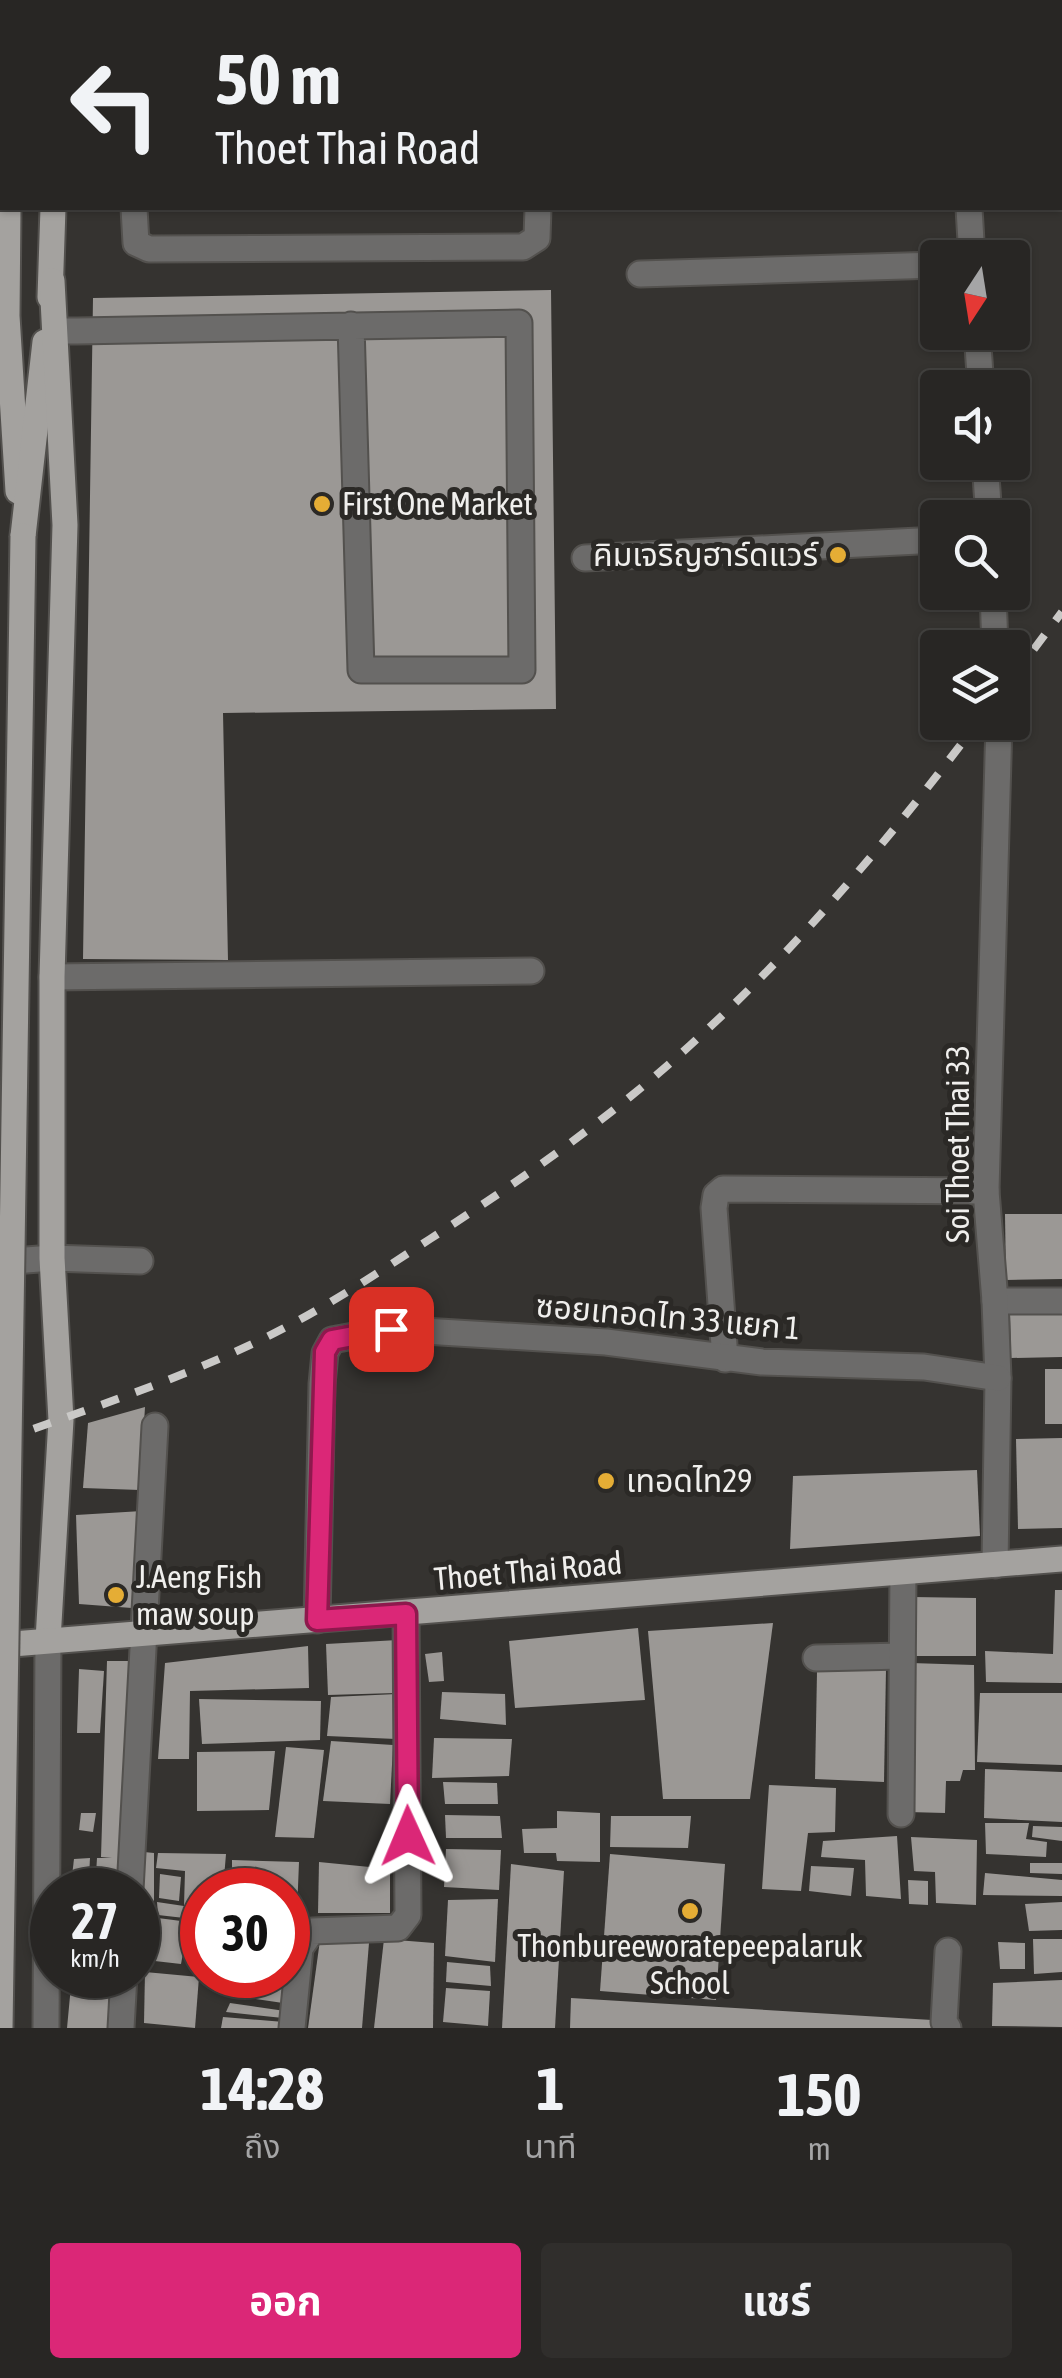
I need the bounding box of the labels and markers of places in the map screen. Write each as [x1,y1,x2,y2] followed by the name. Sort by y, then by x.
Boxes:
[342,485,533,522] place label: First One Market
[311,493,333,515] marker: First One Market
[593,536,820,573] place label: คิมเจริญฮาร์ดแวร์
[827,544,849,566] marker: คิมเจริญฮาร์ดแวร์
[349,1287,434,1372] pin
[626,1462,752,1499] place label: เทอดไท29
[595,1470,617,1492] marker: เทอดไท29
[136,1558,262,1632] place label: J.Aeng Fish maw soup
[105,1584,127,1606] marker: J.Aeng Fish maw soup
[679,1900,701,1922] marker: Thonbureeworatepeepalaruk School
[517,1927,863,2001] place label: Thonbureeworatepeepalaruk School

